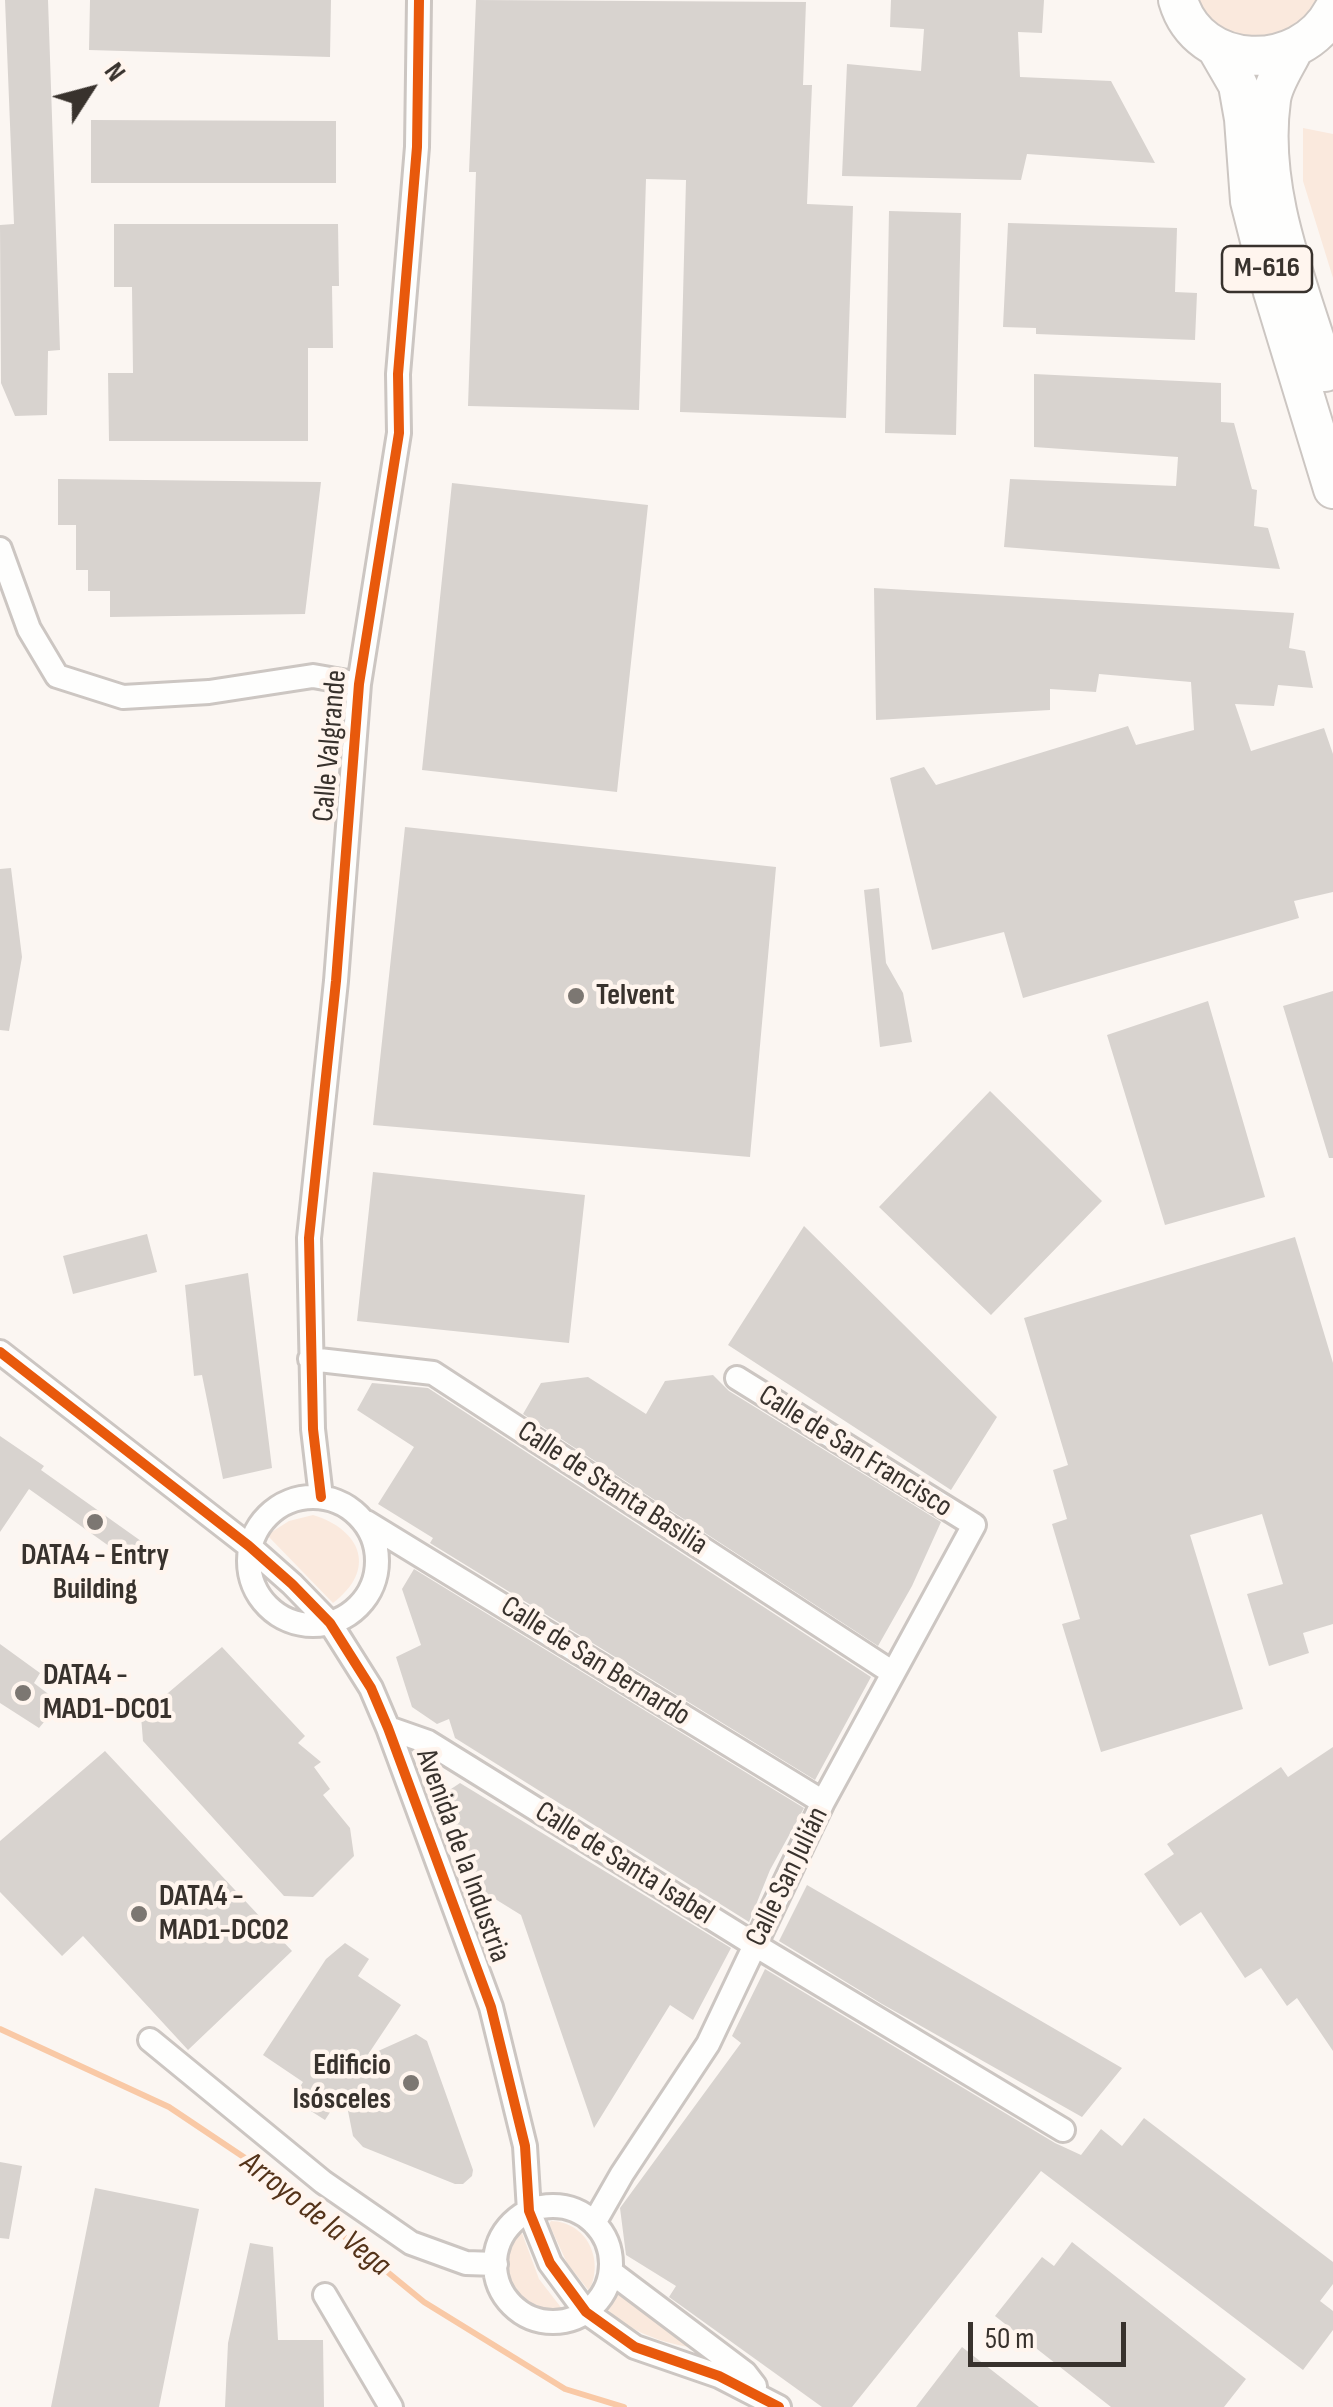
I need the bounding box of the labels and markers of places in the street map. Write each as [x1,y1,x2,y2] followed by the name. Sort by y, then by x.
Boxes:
[596,978,675,1014] place label: Telvent
[565,985,587,1007] marker: Telvent
[84,1511,106,1533] marker: DATA4 - Entry Building
[21,1538,169,1608] place label: DATA4 - Entry Building
[43,1658,172,1728] place label: DATA4 - MAD1-DC01
[12,1682,34,1704] marker: DATA4 - MAD1-DC01
[159,1879,289,1950] place label: DATA4 - MAD1-DC02
[128,1903,150,1925] marker: DATA4 - MAD1-DC02
[292,2048,391,2118] place label: Edificio Isósceles
[400,2072,422,2094] marker: Edificio Isósceles

